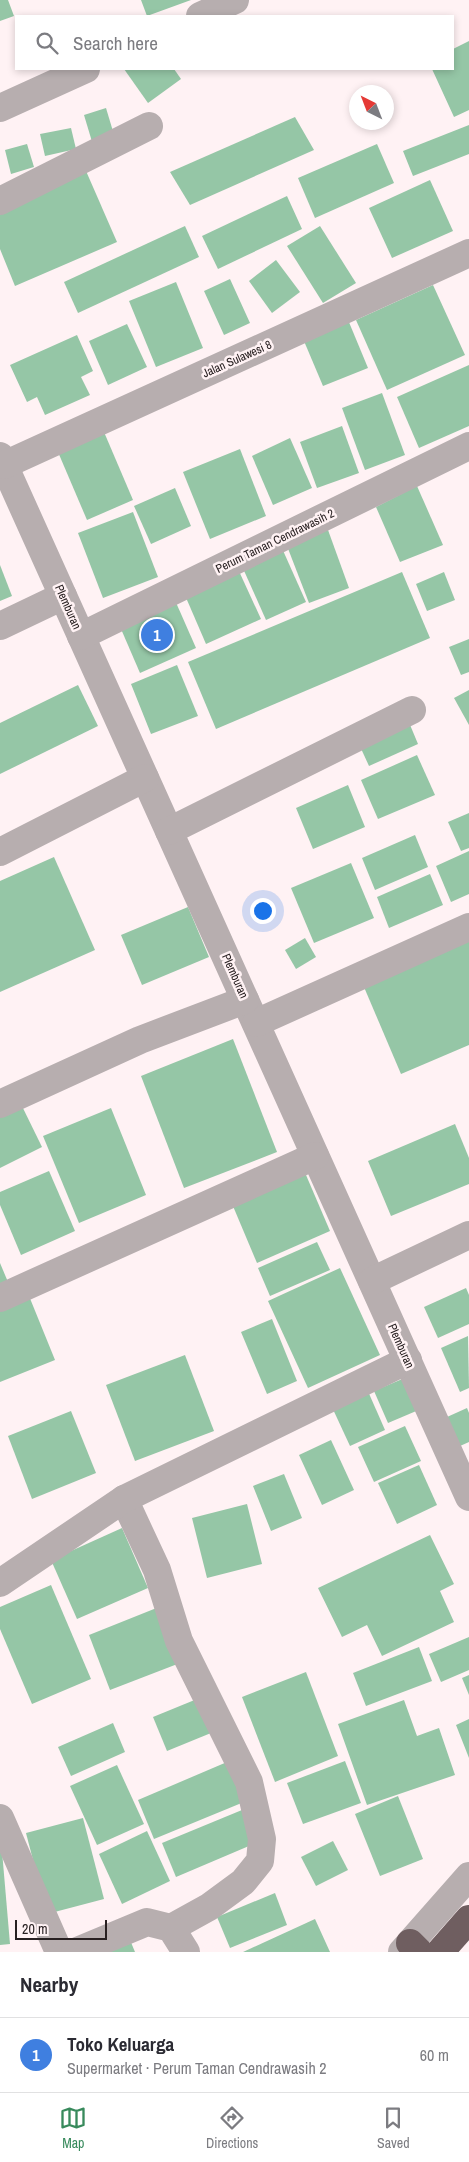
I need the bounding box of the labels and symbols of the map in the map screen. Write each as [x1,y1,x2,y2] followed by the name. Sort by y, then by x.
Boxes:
[349,85,394,130] north arrow
[200,337,274,381] street label: Jalan Sulawesi 8
[213,505,337,577] street label: Perum Taman Cendrawasih 2
[51,582,85,632] street label: Plemburan
[141,616,173,654] pin: 1
[250,898,276,924] your location
[218,951,252,1001] street label: Plemburan
[384,1321,418,1371] street label: Plemburan
[15,1917,108,1940] scale bar

